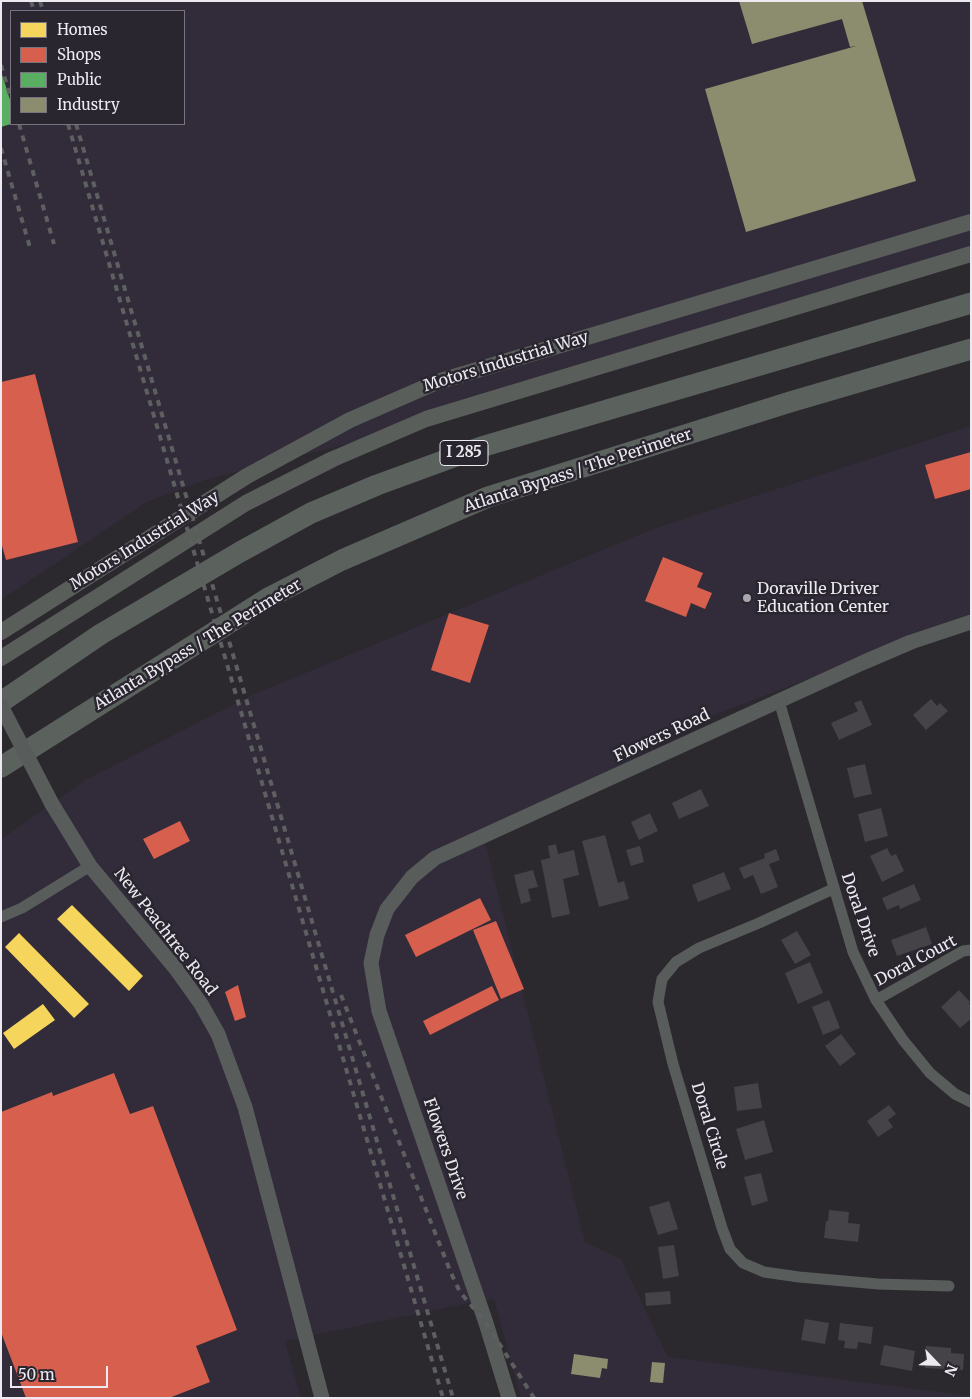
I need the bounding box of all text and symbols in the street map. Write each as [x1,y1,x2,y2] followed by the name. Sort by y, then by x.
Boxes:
[10,10,185,125] legend
[57,20,108,39] text: Homes
[57,45,101,64] text: Shops
[57,70,102,89] text: Public
[57,95,120,114] text: Industry
[421,328,591,396] street label: Motors Industrial Way
[462,425,694,517] street label: Atlanta Bypass / The Perimeter
[440,440,488,466] road number: I 285
[67,487,223,595] street label: Motors Industrial Way
[91,575,305,715] street label: Atlanta Bypass / The Perimeter
[757,579,889,617] place label: Doraville Driver Education Center
[741,592,753,604] marker: Doraville Driver Education Center
[611,705,713,767] street label: Flowers Road
[109,865,221,999] street label: New Peachtree Road
[837,870,883,960] street label: Doral Drive
[872,932,960,990] street label: Doral Court
[687,1080,731,1172] street label: Doral Circle
[419,1096,471,1202] street label: Flowers Drive
[912,1339,962,1389] north arrow
[12,1356,110,1388] scale bar
[940,1361,961,1379] text: N
[18,1365,55,1384] text: 50 m

